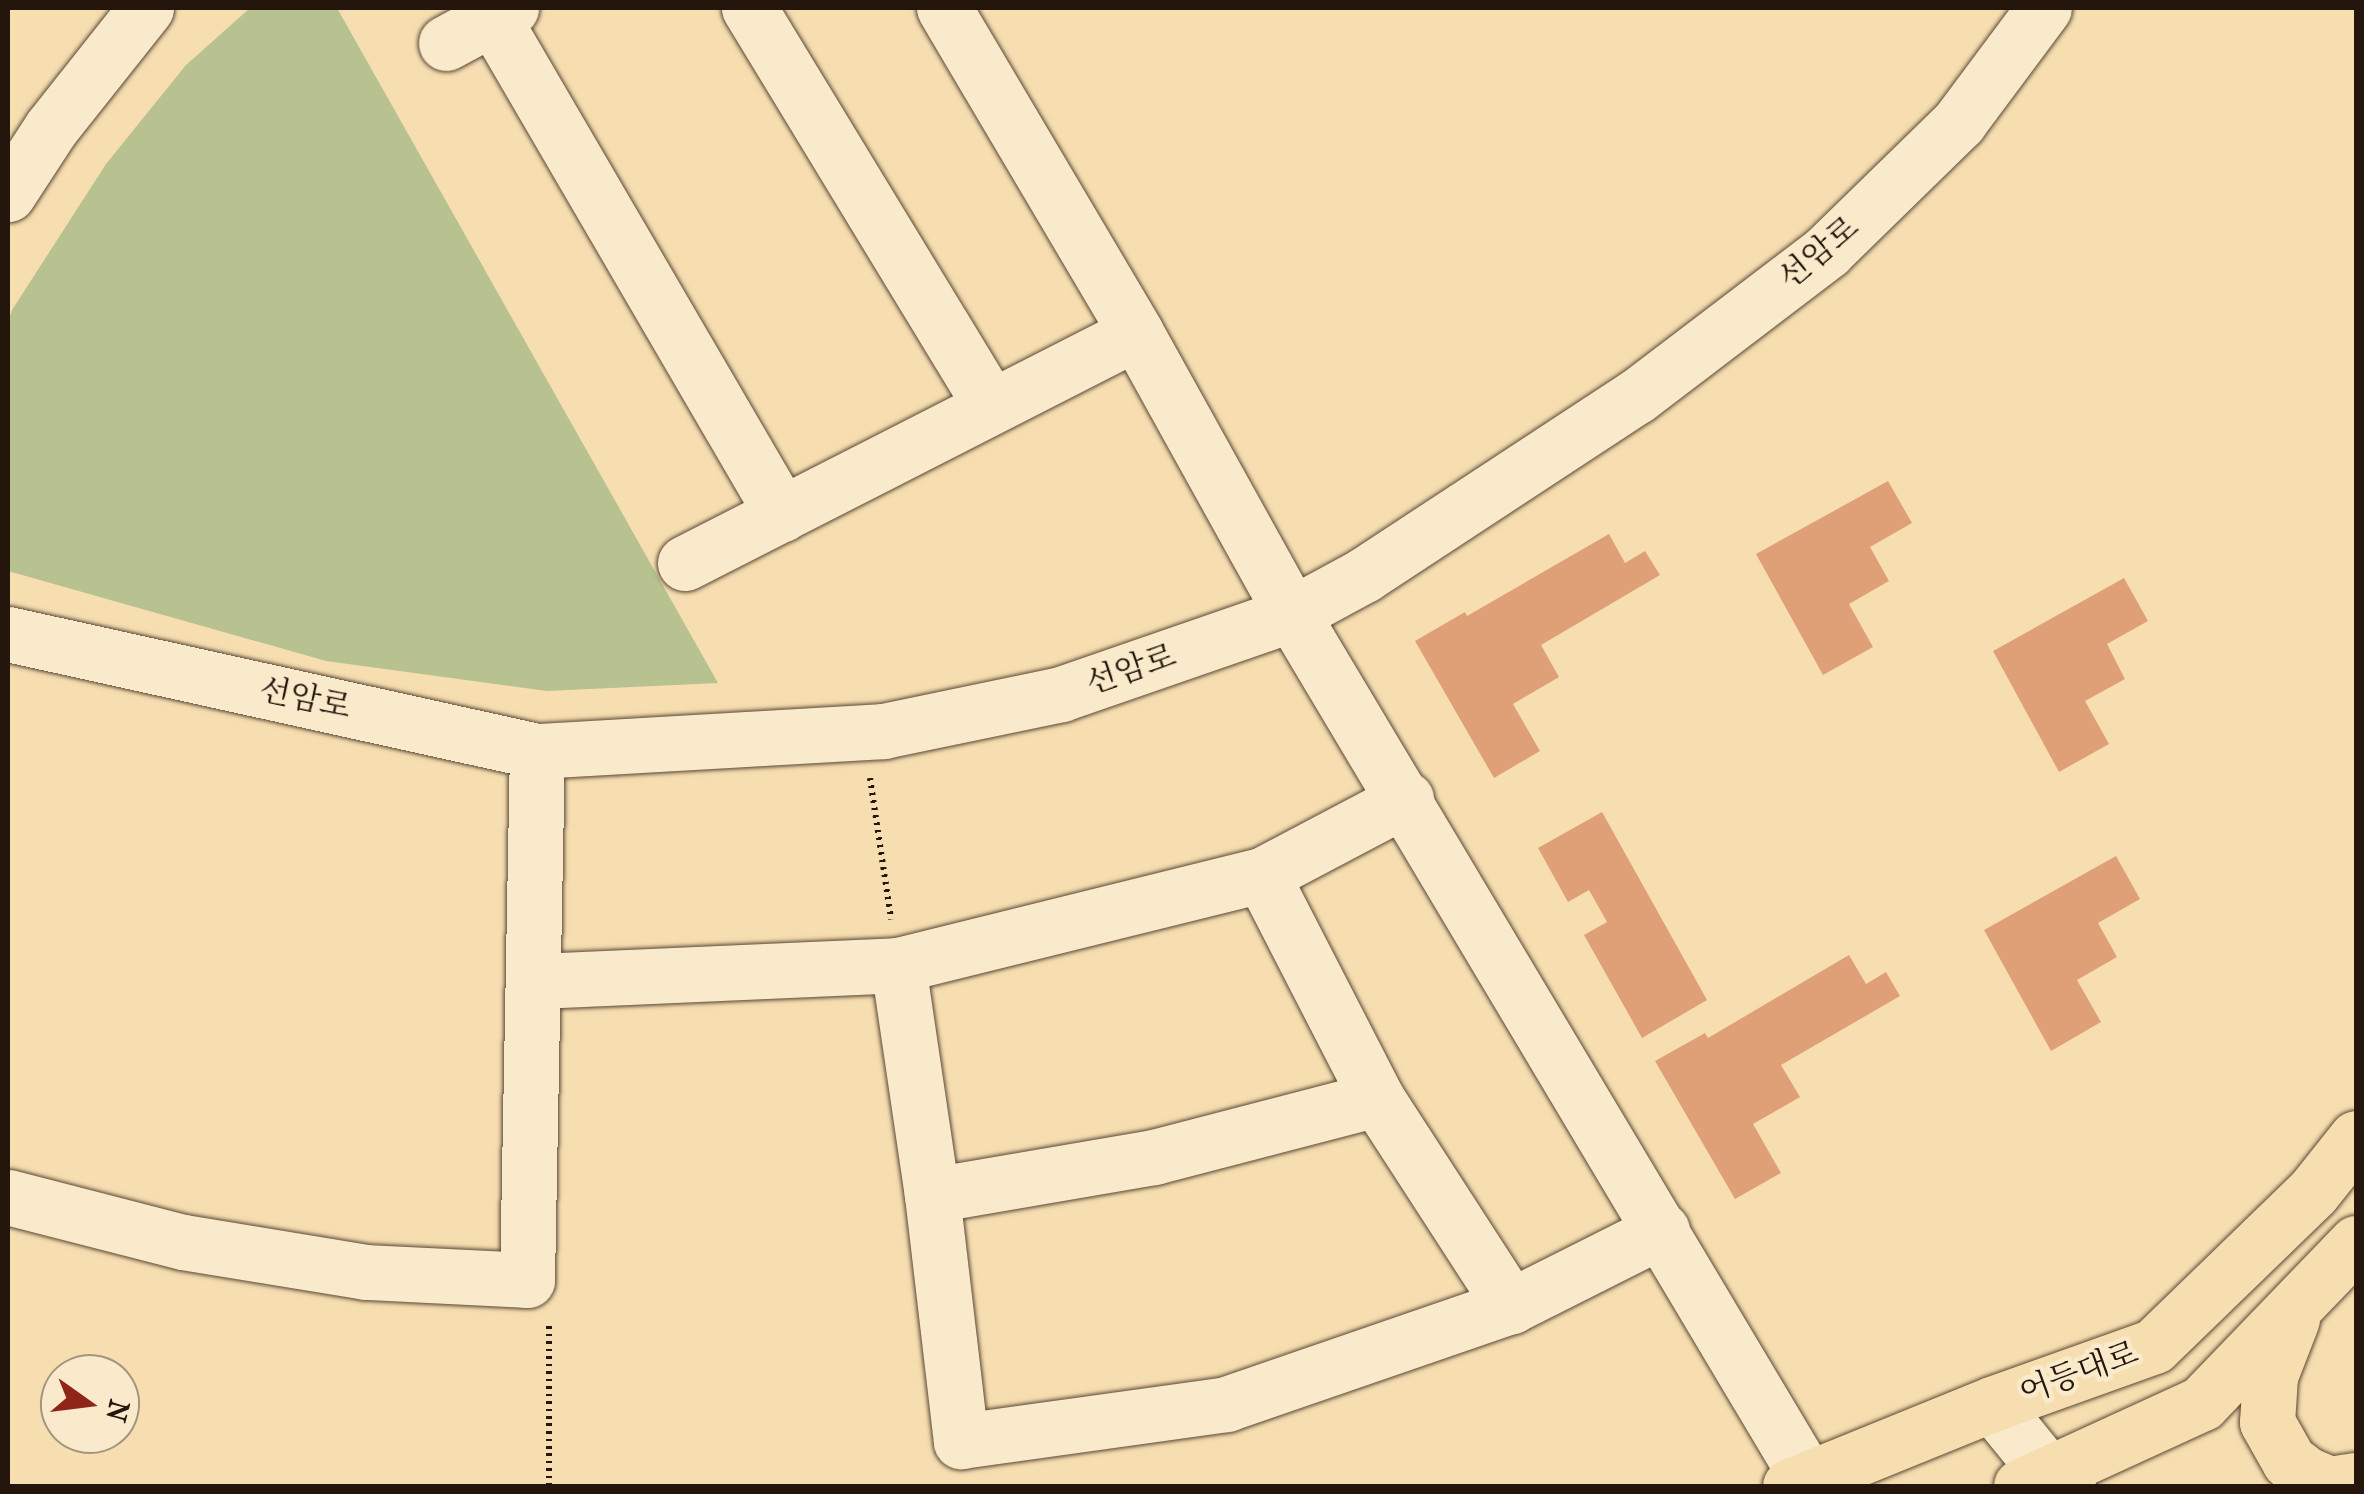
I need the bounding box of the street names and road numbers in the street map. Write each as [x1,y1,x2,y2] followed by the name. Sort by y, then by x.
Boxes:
[1771,208,1867,298] street label: 선암로
[1081,637,1181,703] street label: 선암로
[256,671,354,727] street label: 선암로
[2014,1334,2144,1412] street label: 어등대로

